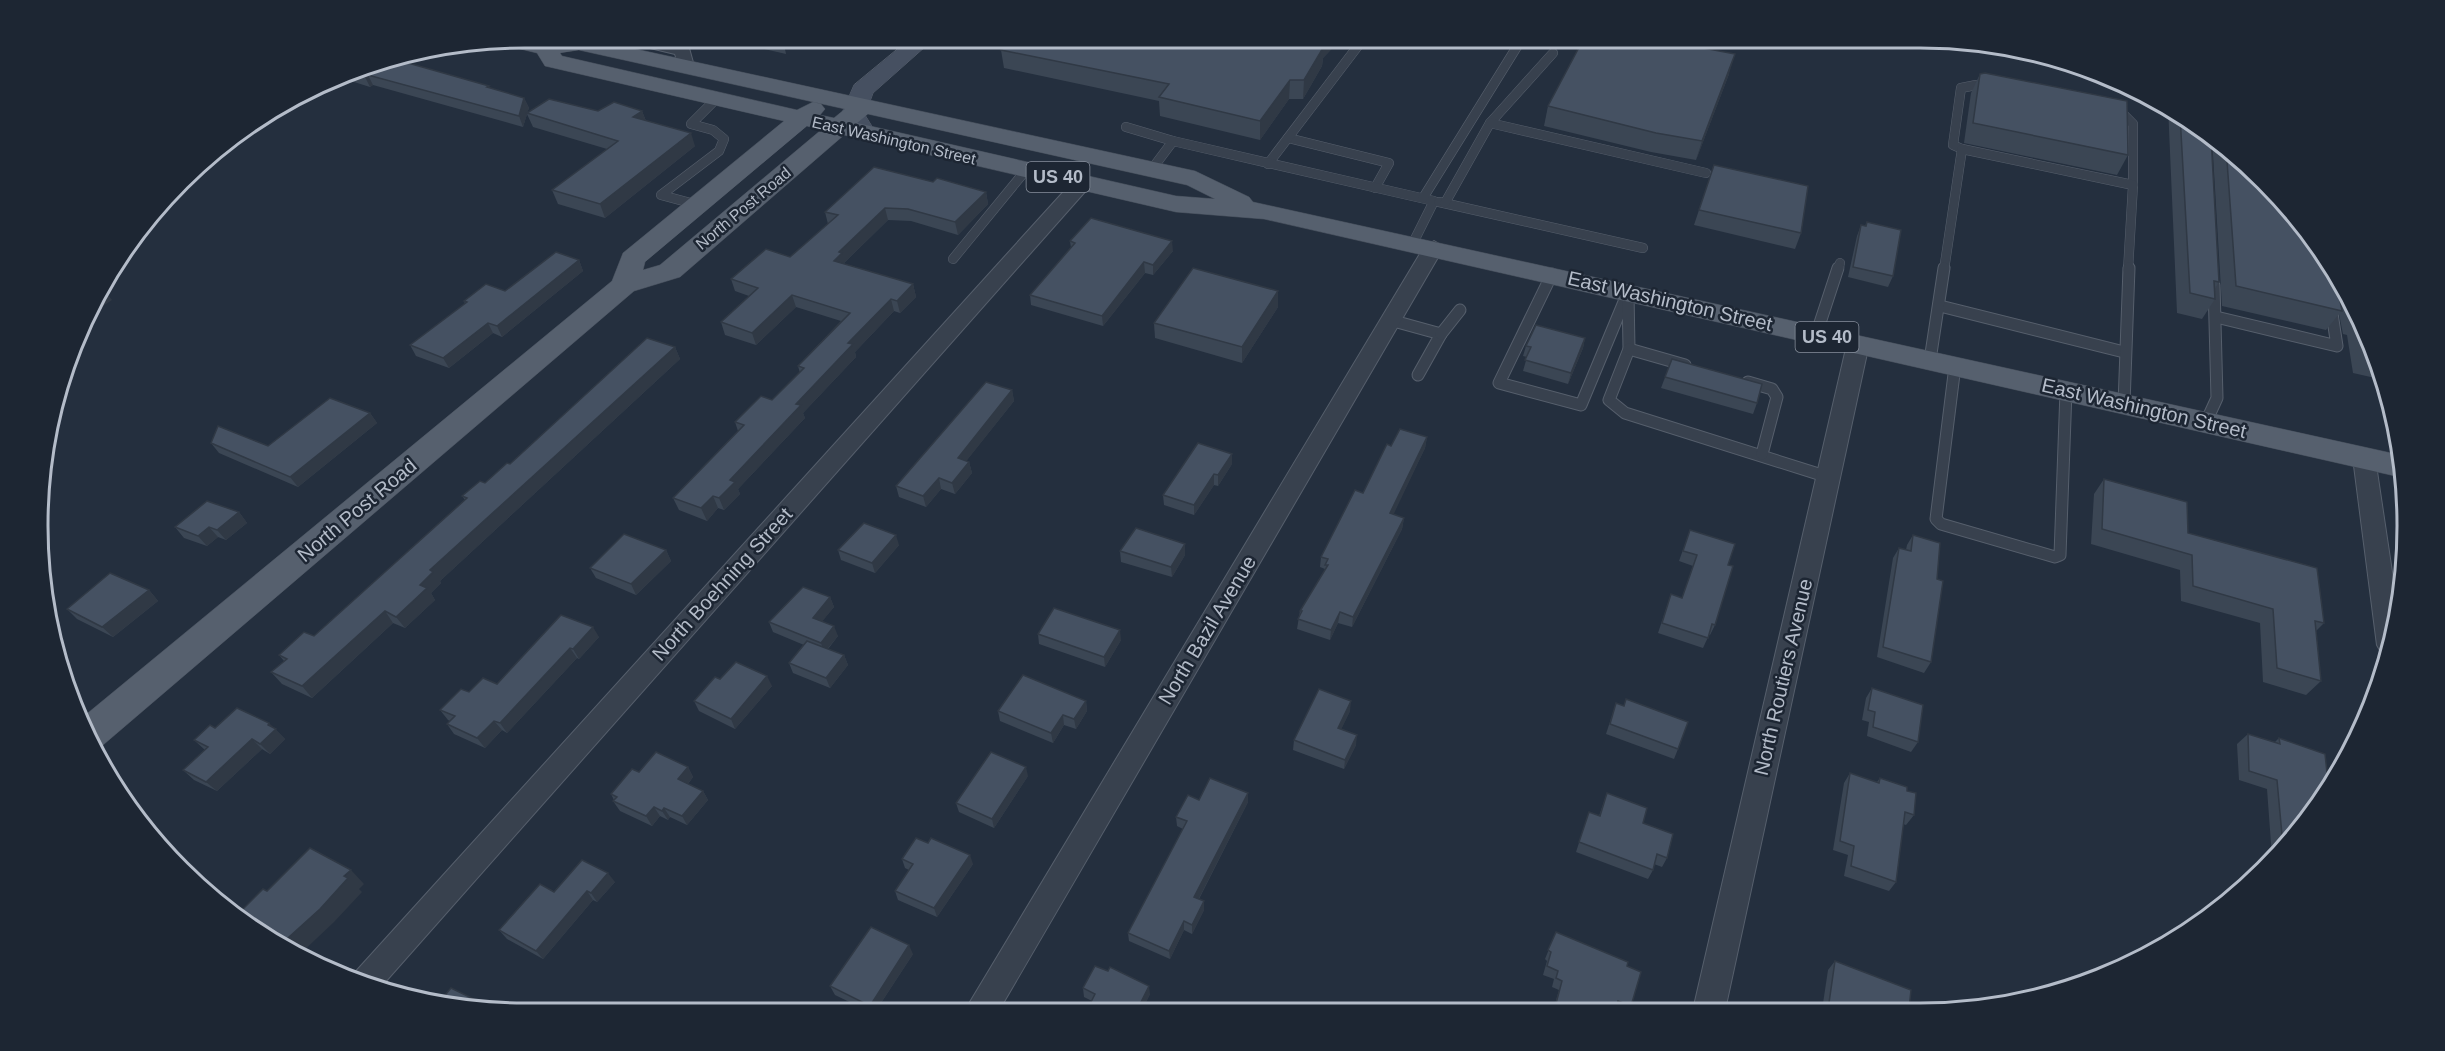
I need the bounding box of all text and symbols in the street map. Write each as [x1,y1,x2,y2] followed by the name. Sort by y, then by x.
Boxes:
[810,113,978,168] street label: East Washington Street
[1026,162,1090,192] road number: US 40
[693,164,794,253] street label: North Post Road
[1566,267,1775,335] street label: East Washington Street
[1796,322,1858,352] road number: US 40
[2040,374,2249,442] street label: East Washington Street
[293,454,421,566] street label: North Post Road
[648,503,797,665] street label: North Boehning Street
[1154,552,1260,708] street label: North Bazil Avenue
[1750,577,1816,777] street label: North Routiers Avenue

